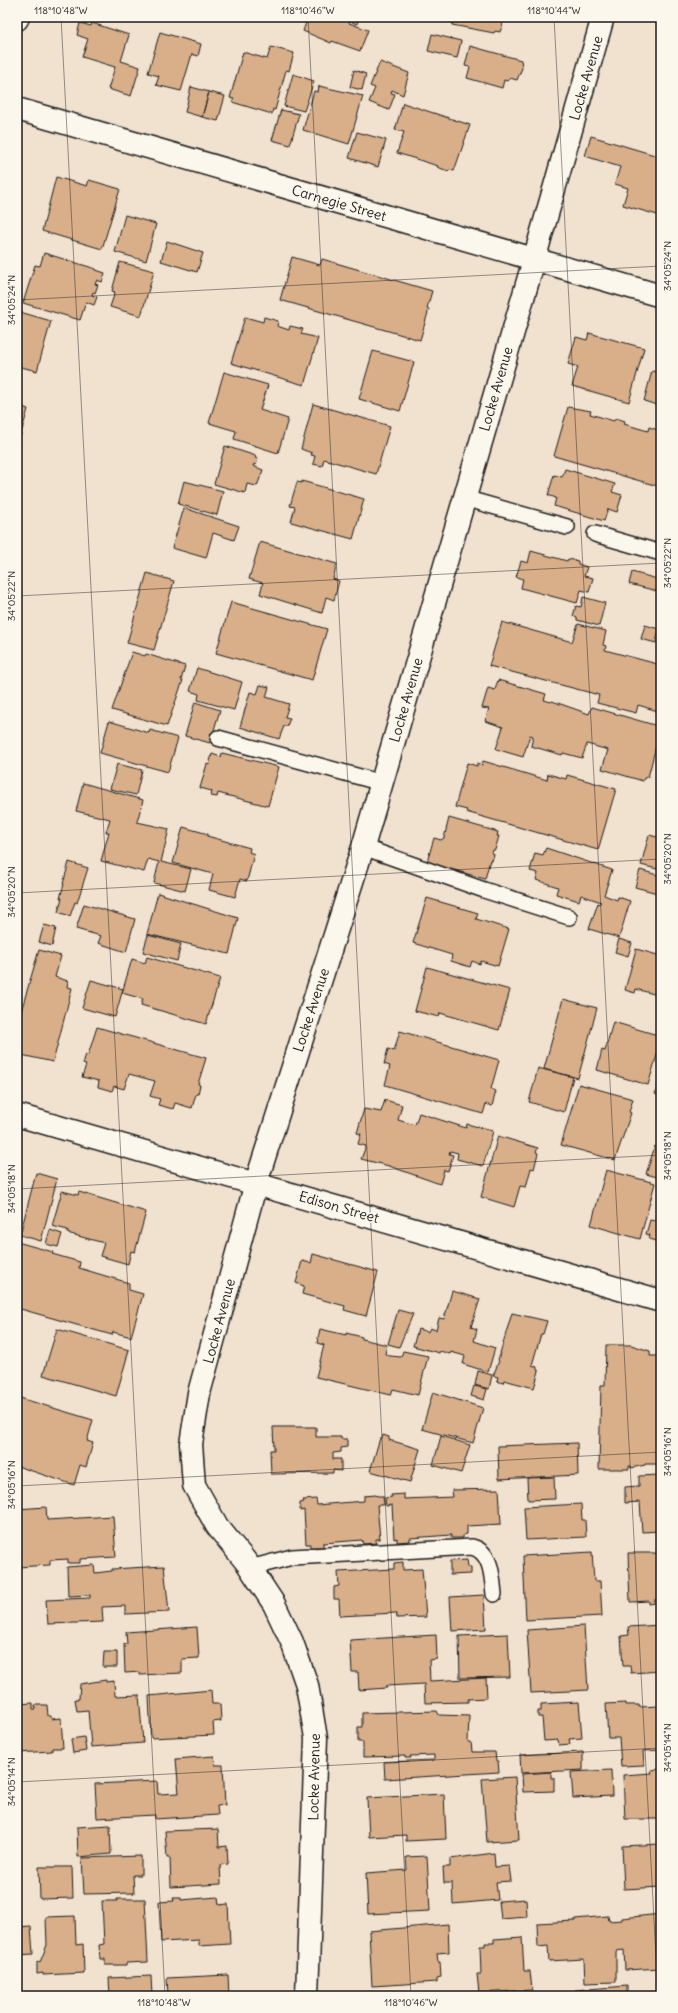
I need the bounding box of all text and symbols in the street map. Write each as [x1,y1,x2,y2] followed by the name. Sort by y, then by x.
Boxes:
[34,4,88,17] text: 118°10'48"W
[281,4,335,17] text: 118°10'46"W
[527,4,581,17] text: 118°10'44"W
[565,34,607,122] street label: Locke Avenue
[290,181,389,225] street label: Carnegie Street
[661,241,674,291] text: 34°05'24"N
[5,275,18,325] text: 34°05'24"N
[475,345,517,433] street label: Locke Avenue
[661,538,674,588] text: 34°05'22"N
[5,571,18,621] text: 34°05'22"N
[385,656,427,744] street label: Locke Avenue
[661,833,674,885] text: 34°05'20"N
[5,866,18,918] text: 34°05'20"N
[289,966,333,1054] street label: Locke Avenue
[661,1131,674,1181] text: 34°05'18"N
[5,1164,18,1214] text: 34°05'18"N
[297,1187,381,1227] street label: Edison Street
[199,1277,239,1365] street label: Locke Avenue
[661,1427,674,1477] text: 34°05'16"N
[5,1460,18,1510] text: 34°05'16"N
[661,1723,674,1773] text: 34°05'14"N
[304,1733,324,1821] street label: Locke Avenue
[5,1757,18,1807] text: 34°05'14"N
[137,1996,191,2009] text: 118°10'48"W
[384,1996,438,2009] text: 118°10'46"W

